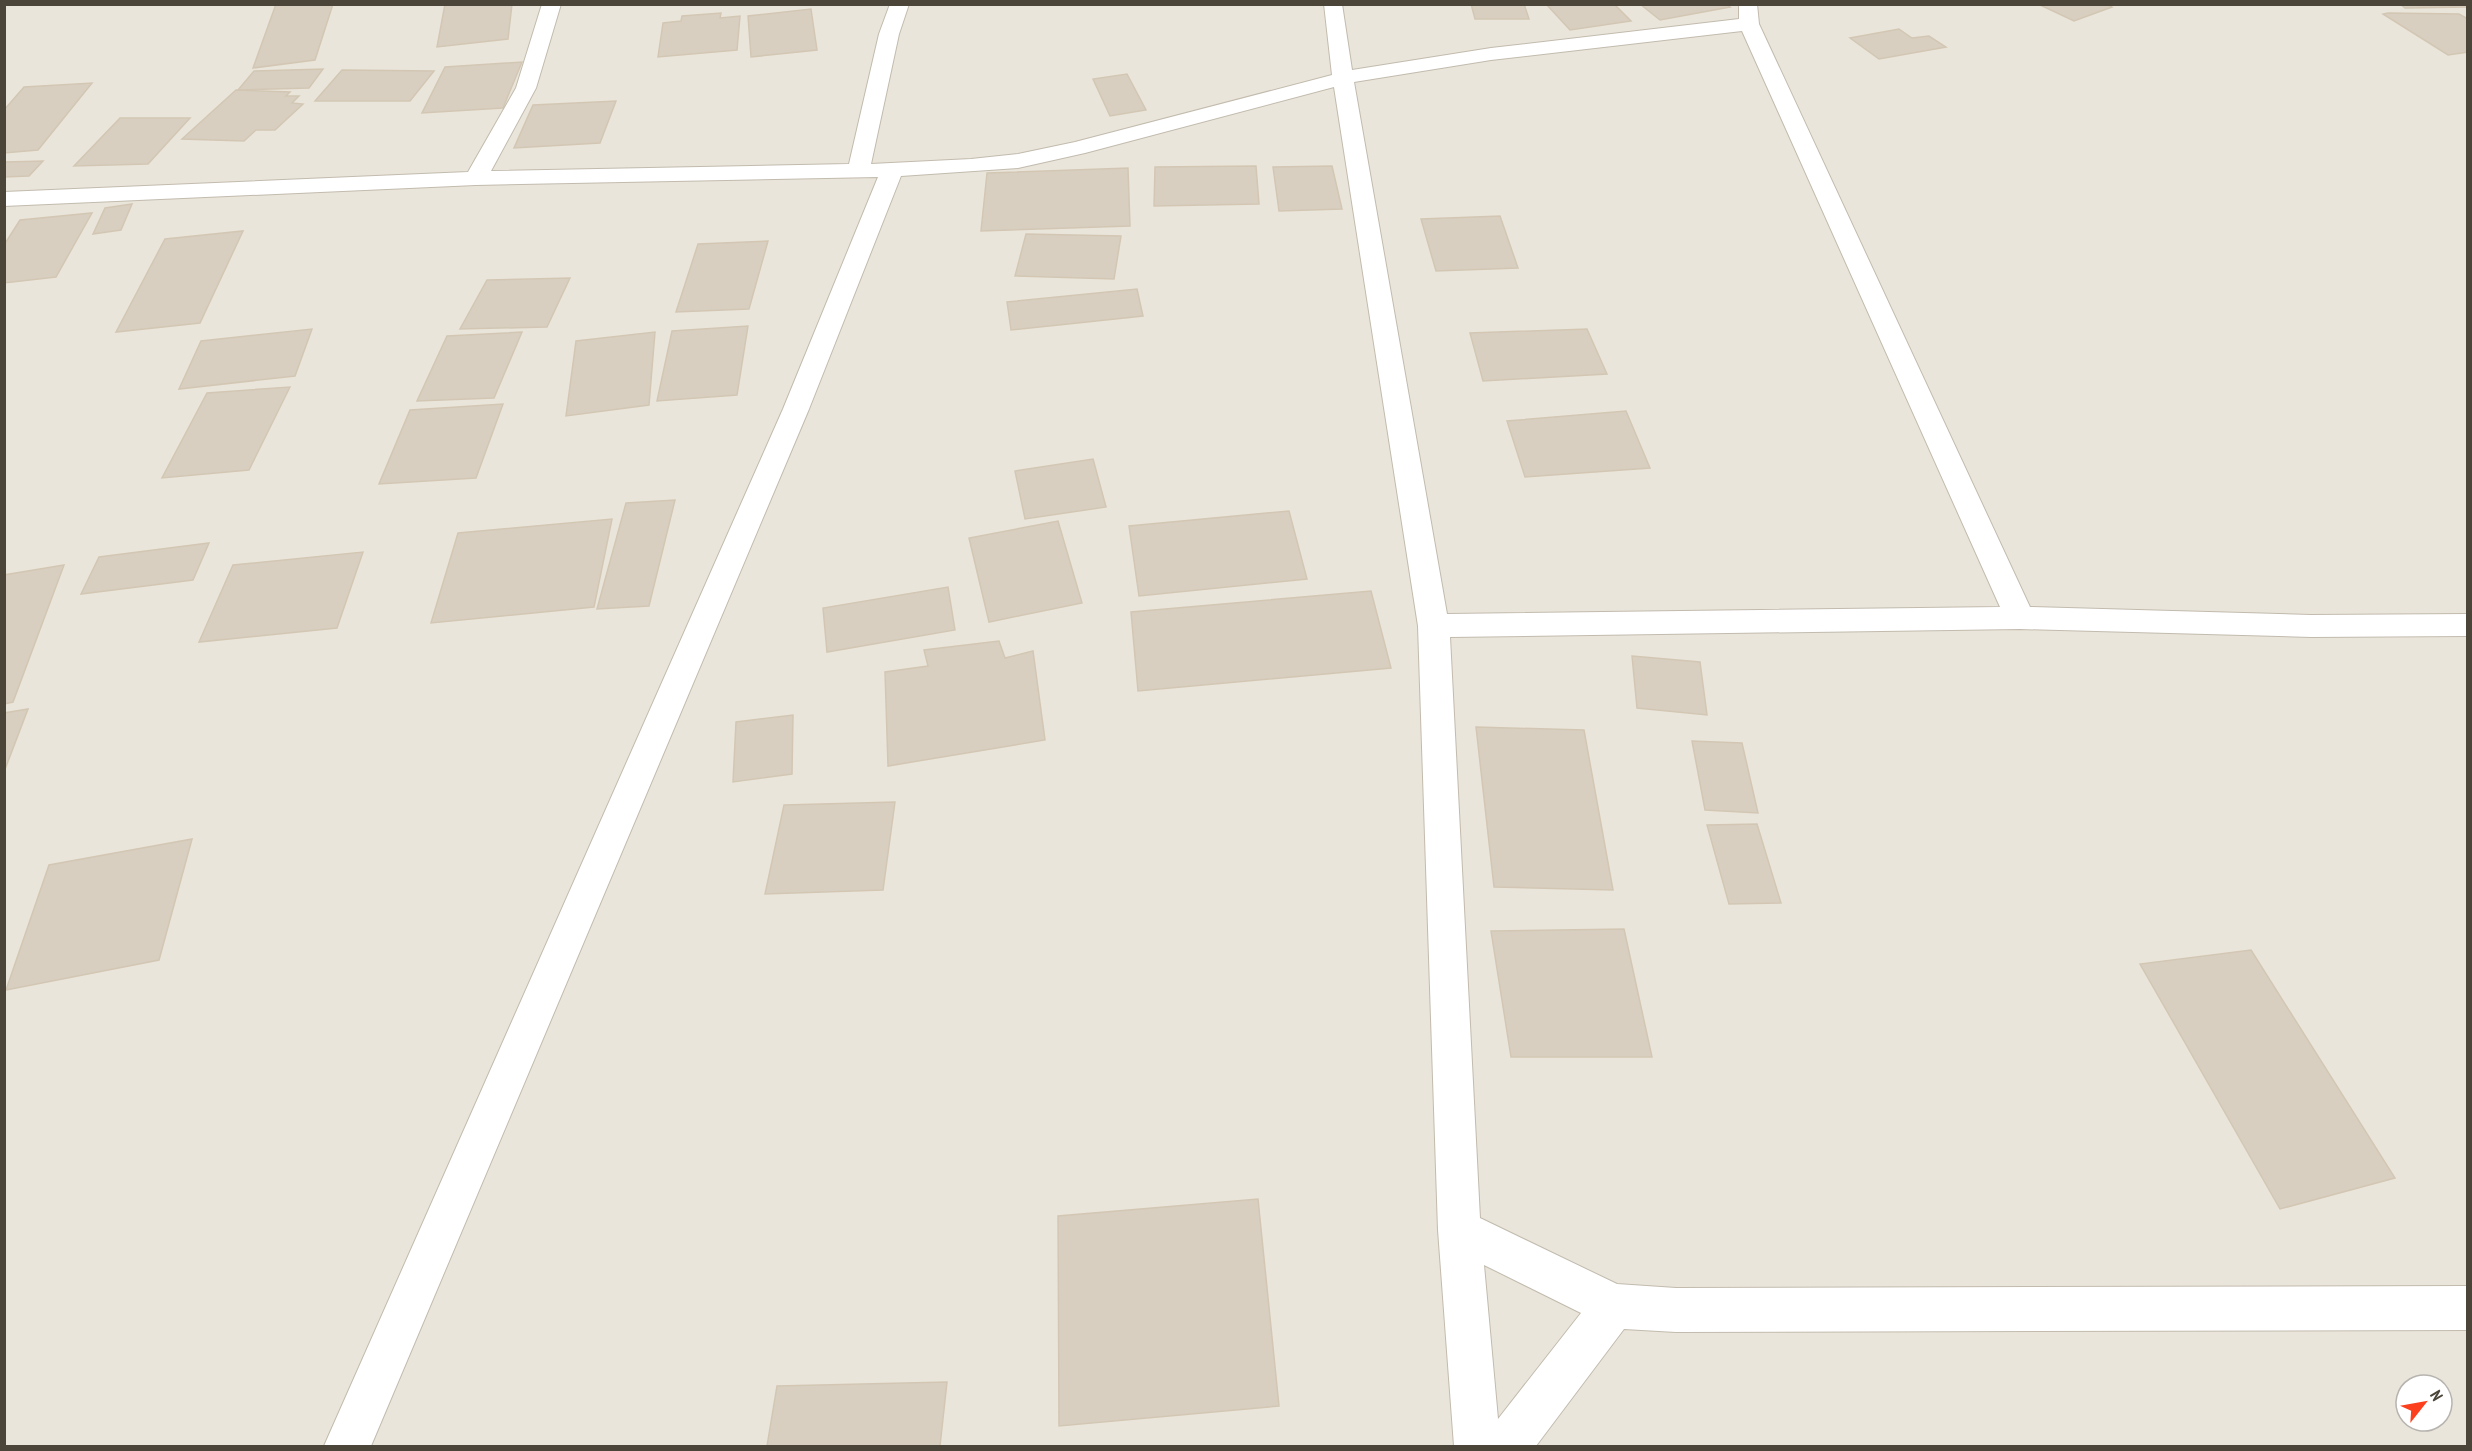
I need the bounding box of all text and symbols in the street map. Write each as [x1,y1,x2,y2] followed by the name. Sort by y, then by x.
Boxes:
[2394,1373,2454,1433] north arrow
[2426,1386,2448,1404] text: N

